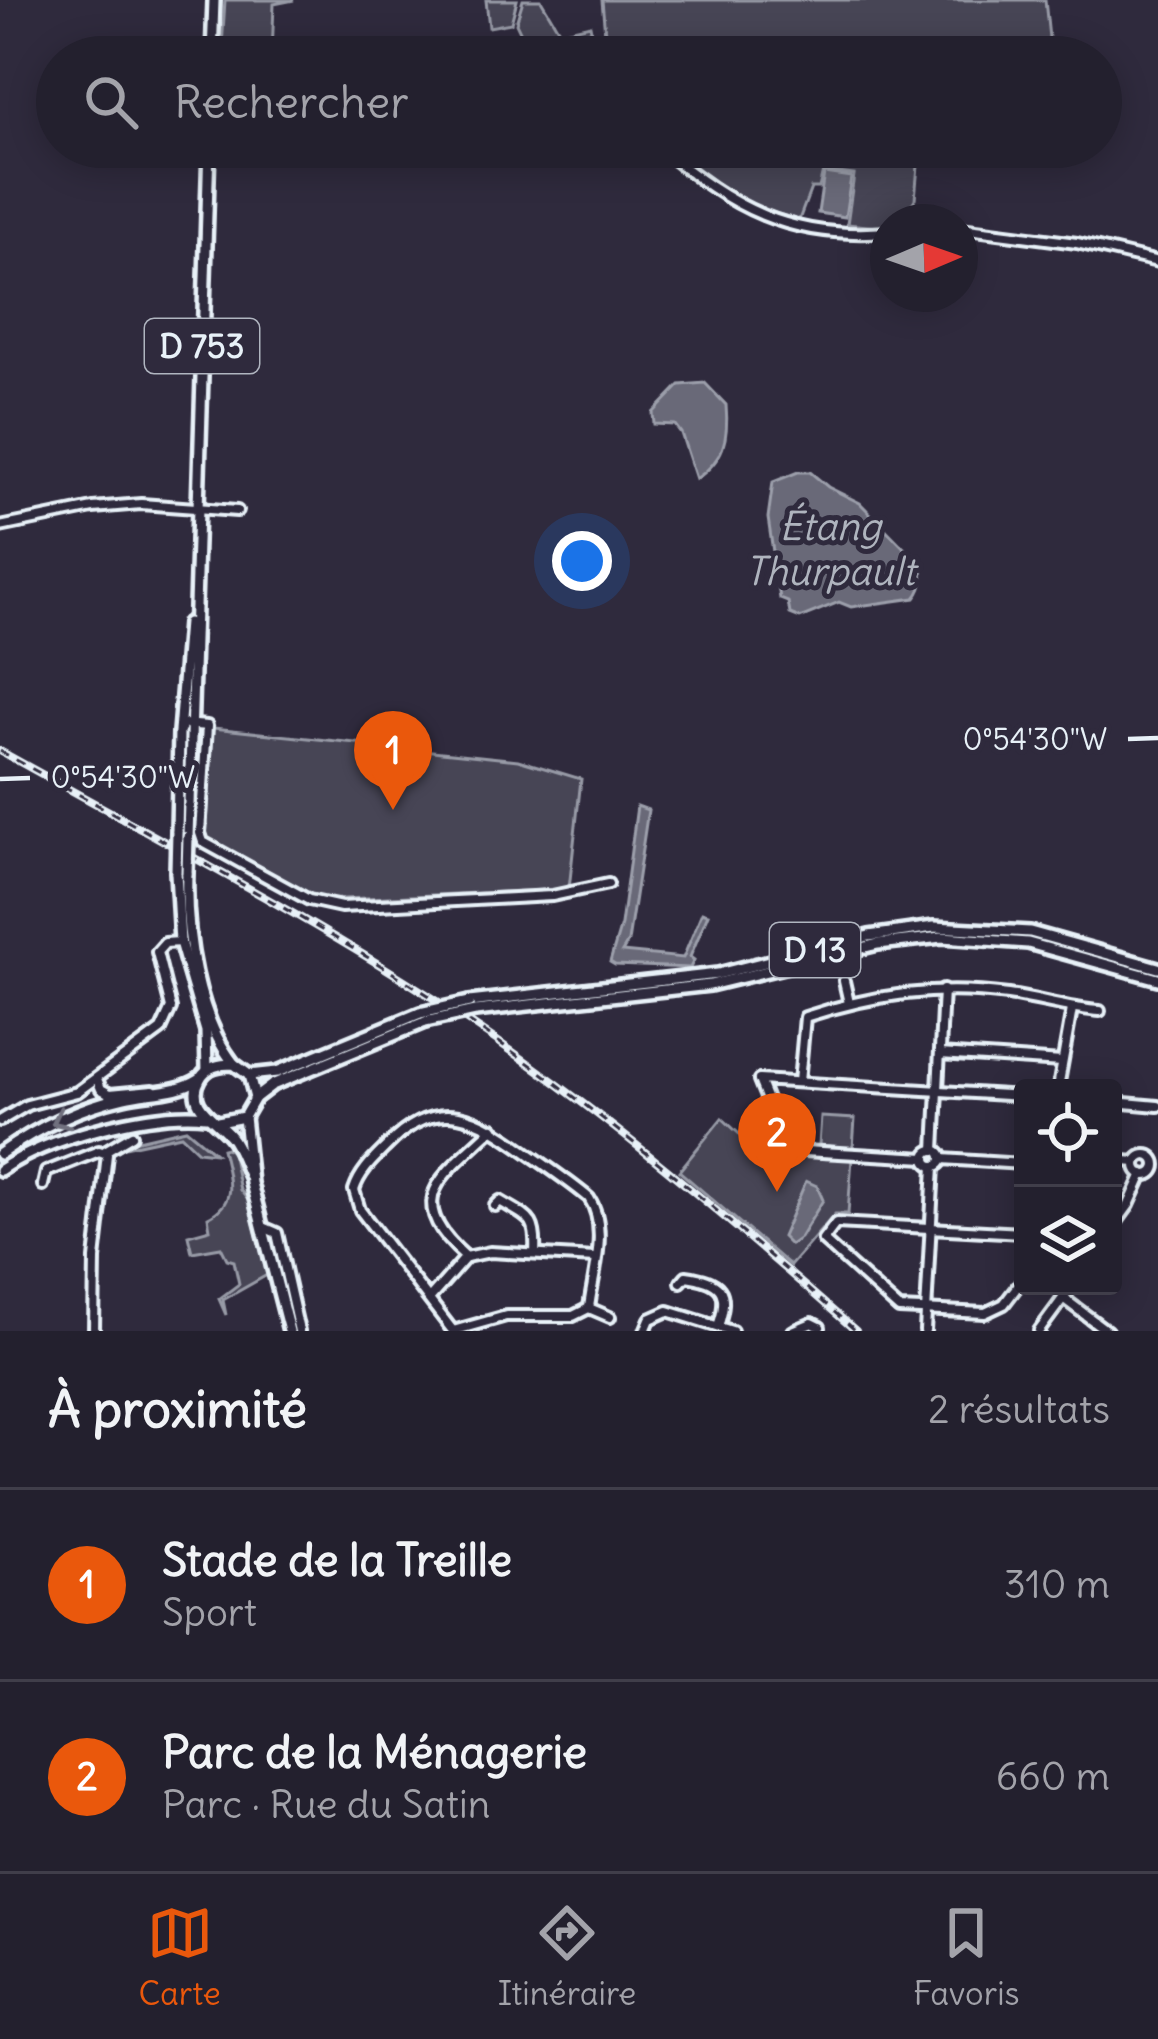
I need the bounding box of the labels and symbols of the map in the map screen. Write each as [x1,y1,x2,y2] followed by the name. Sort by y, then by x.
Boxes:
[870,204,978,312] north arrow
[145,319,259,373] road number: D 753
[745,502,920,596] water label: Étang Thurpault
[552,531,612,591] your location
[354,711,432,810] pin: 1
[963,720,1107,758] text: 0°54'30"W
[51,758,195,796] text: 0°54'30"W
[770,923,860,977] road number: D 13
[738,1093,816,1192] pin: 2
[51,1106,72,1129] one-way arrow

